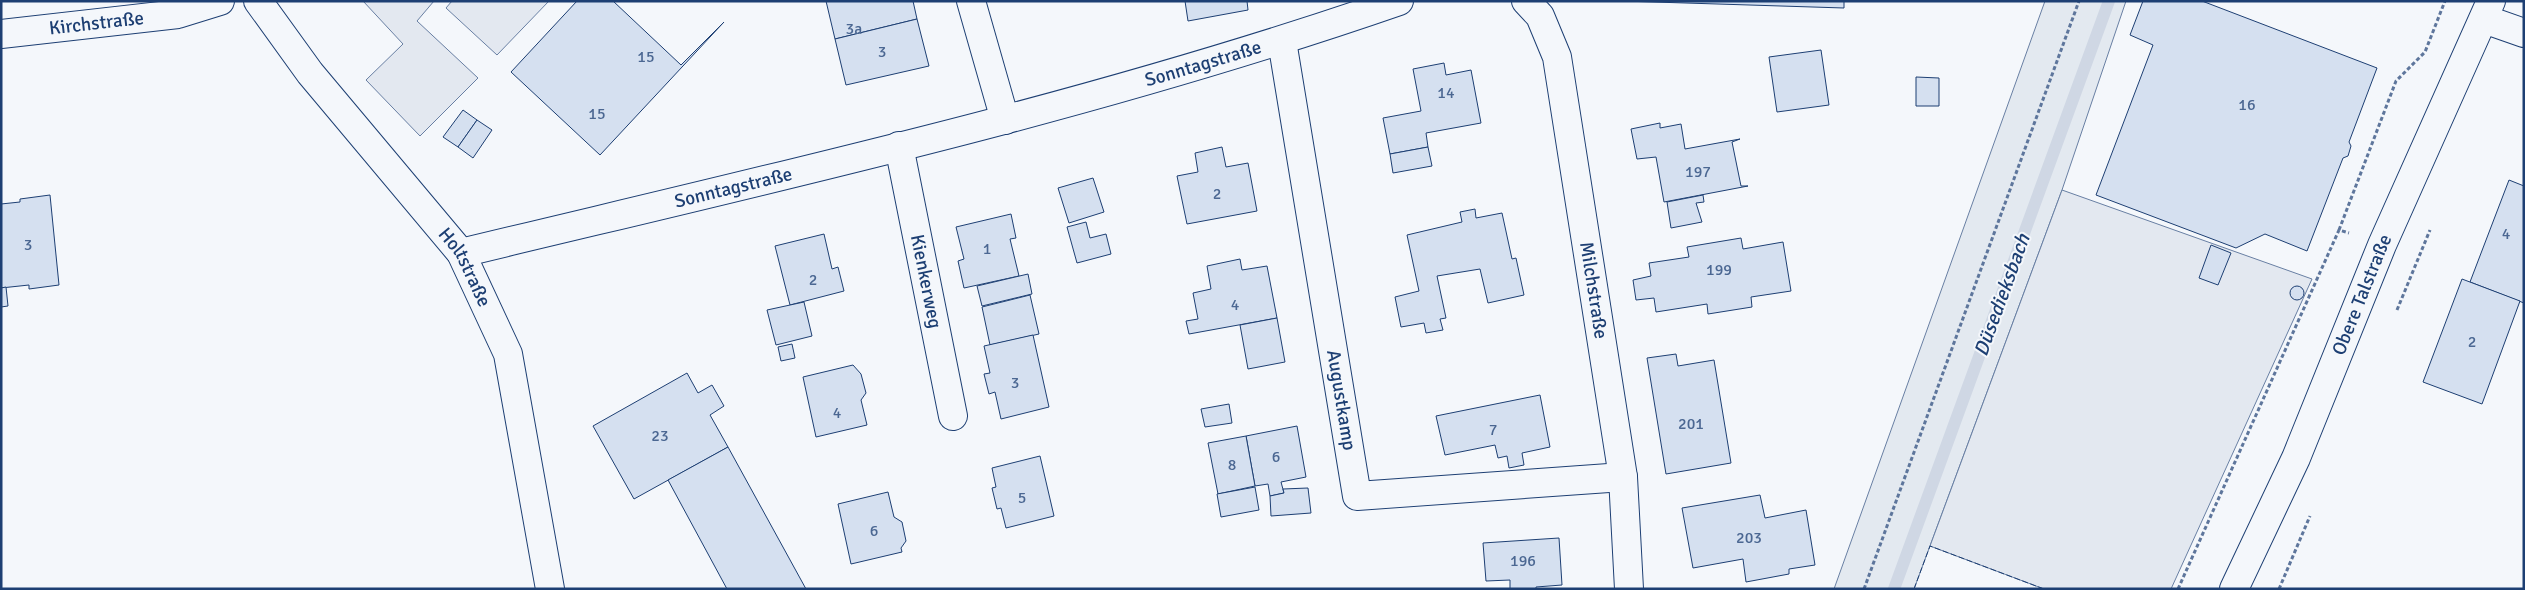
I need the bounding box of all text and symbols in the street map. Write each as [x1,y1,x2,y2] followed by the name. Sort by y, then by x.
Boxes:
[48,6,145,40] street label: Kirchstraße
[846,19,862,39] house number: 3a
[1142,35,1264,92] street label: Sonntagstraße
[878,42,886,62] house number: 3
[637,47,655,67] house number: 15
[1437,83,1455,103] house number: 14
[2238,95,2256,115] house number: 16
[588,104,606,124] house number: 15
[672,162,795,214] street label: Sonntagstraße
[1685,162,1711,182] house number: 197
[1213,184,1221,204] house number: 2
[433,223,496,311] street label: Holtstraße
[2502,224,2511,244] house number: 4
[1968,229,2036,360] water label: Düsedieksbach
[2327,230,2397,359] street label: Obere Talstraße
[905,232,947,330] street label: Kienkerweg
[24,235,32,255] house number: 3
[983,239,991,259] house number: 1
[1574,240,1613,341] street label: Milchstraße
[1706,260,1732,280] house number: 199
[809,270,817,290] house number: 2
[1231,295,1240,315] house number: 4
[2468,332,2476,352] house number: 2
[1321,348,1361,452] street label: Augustkamp
[1011,373,1019,393] house number: 3
[833,403,842,423] house number: 4
[1678,414,1704,434] house number: 201
[1489,420,1497,440] house number: 7
[651,426,669,446] house number: 23
[1272,447,1280,467] house number: 6
[1228,455,1236,475] house number: 8
[1018,488,1026,508] house number: 5
[870,521,878,541] house number: 6
[1736,528,1762,548] house number: 203
[1510,551,1536,571] house number: 196

